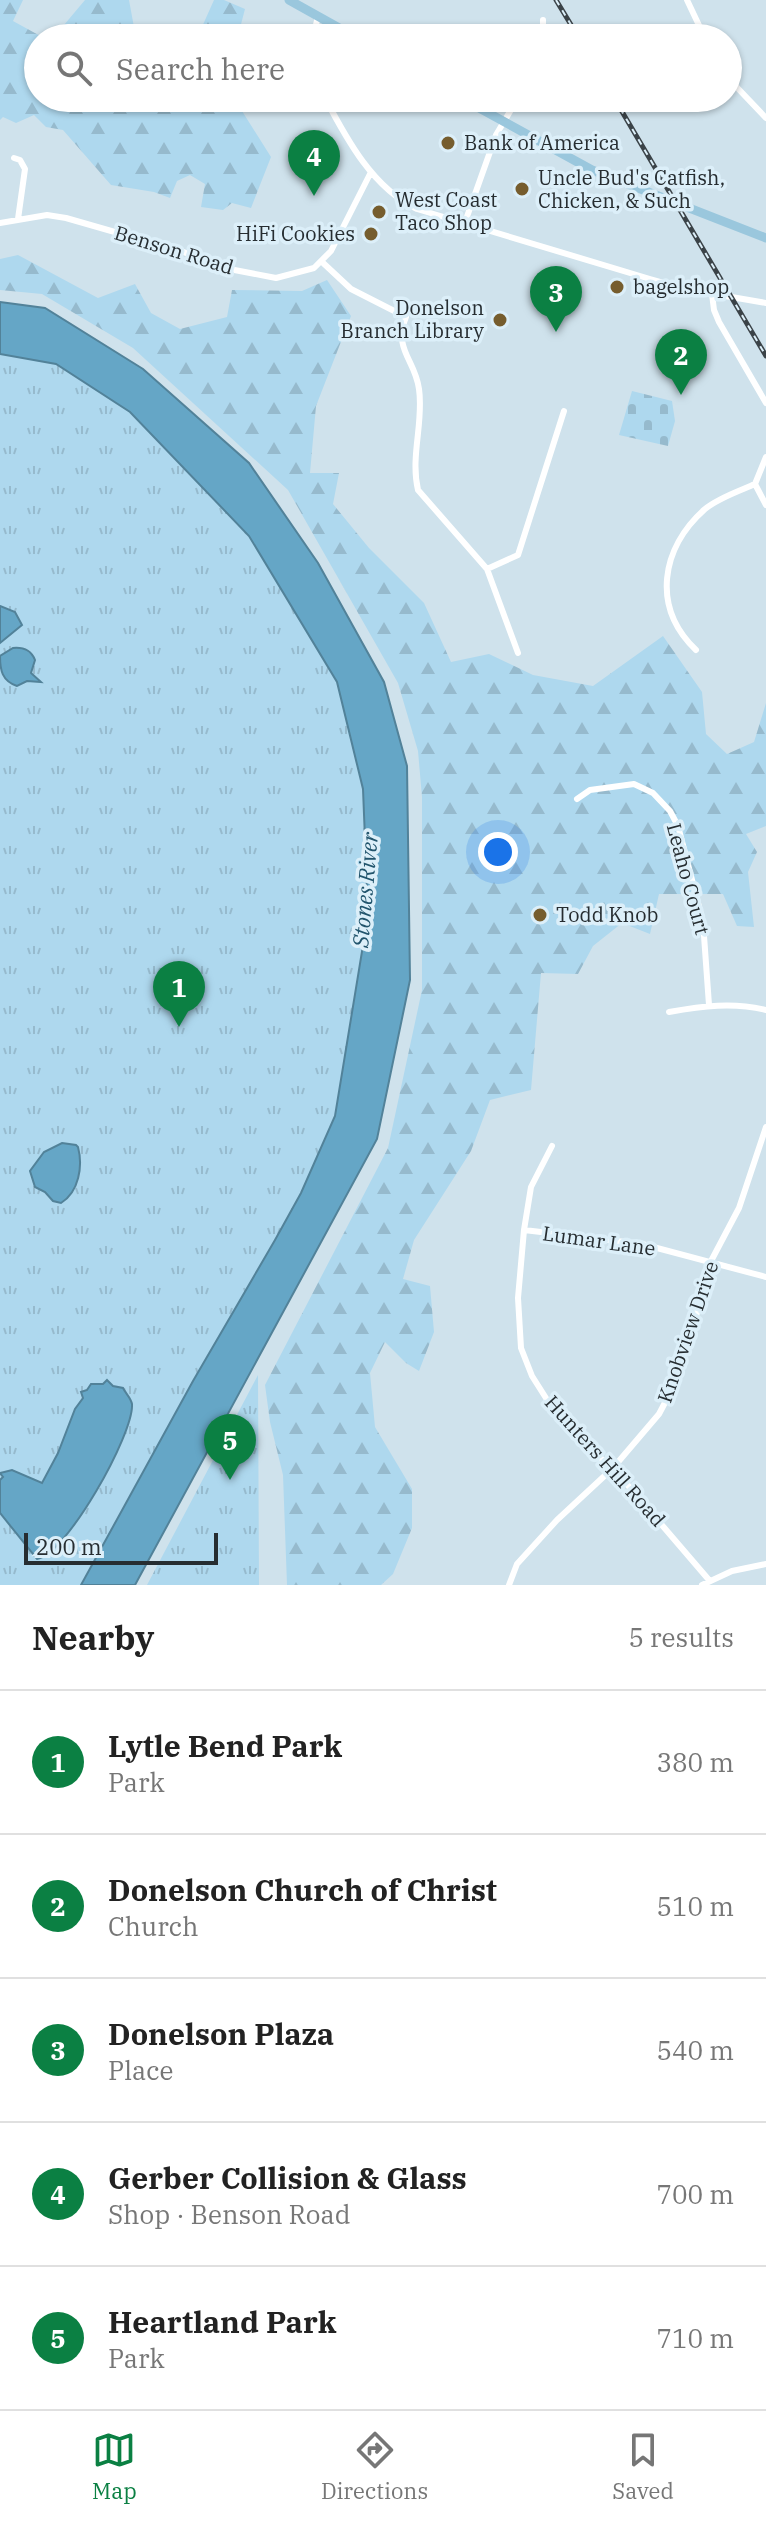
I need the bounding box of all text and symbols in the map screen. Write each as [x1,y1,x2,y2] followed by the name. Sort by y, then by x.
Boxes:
[24,24,742,112] search box
[52,46,96,90] icon: search
[116,49,285,88] text: Search here
[464,129,620,156] place label: Bank of America
[288,130,340,196] pin: 4
[439,134,457,152] marker: Bank of America
[538,164,725,214] place label: Uncle Bud's Catfish, Chicken, & Such
[513,180,531,198] marker: Uncle Bud's Catfish, Chicken, & Such
[395,186,497,236] place label: West Coast Taco Shop
[370,203,388,221] marker: West Coast Taco Shop
[111,219,237,280] street label: Benson Road
[236,220,355,247] place label: HiFi Cookies
[362,225,380,243] marker: HiFi Cookies
[530,266,582,332] pin: 3
[633,273,729,300] place label: bagelshop
[608,278,626,296] marker: bagelshop
[341,294,484,344] place label: Donelson Branch Library
[491,311,509,329] marker: Donelson Branch Library
[655,329,707,395] pin: 2
[661,820,716,938] street label: Leaho Court
[345,830,384,950] water label: Stones River
[478,832,518,872] your location
[556,901,659,928] place label: Todd Knob
[531,906,549,924] marker: Todd Knob
[153,961,205,1027] pin: 1
[541,1219,657,1262] street label: Lumar Lane
[651,1257,724,1406] street label: Knobview Drive
[539,1389,672,1532] street label: Hunters Hill Road
[204,1414,256,1480] pin: 5
[24,1529,218,1565] scale bar
[36,1532,102,1561] text: 200 m
[32,1615,154,1659] text: Nearby
[628,1620,734,1654] text: 5 results
[108,1726,342,1765] text: Lytle Bend Park
[50,1745,66,1779] text: 1
[656,1745,734,1779] text: 380 m
[108,1765,165,1799] text: Park
[108,1870,497,1909] text: Donelson Church of Christ
[50,1889,66,1923] text: 2
[656,1889,734,1923] text: 510 m
[108,1909,198,1943] text: Church
[108,2014,334,2053] text: Donelson Plaza
[50,2033,66,2067] text: 3
[656,2033,734,2067] text: 540 m
[108,2053,173,2087] text: Place
[108,2158,467,2197] text: Gerber Collision & Glass
[50,2177,66,2211] text: 4
[656,2177,734,2211] text: 700 m
[108,2197,351,2231] text: Shop · Benson Road
[108,2302,336,2341] text: Heartland Park
[50,2321,66,2355] text: 5
[656,2321,734,2355] text: 710 m
[108,2341,165,2375] text: Park
[92,2428,137,2505] tab: Map
[321,2428,428,2505] tab: Directions
[612,2428,674,2505] tab: Saved

